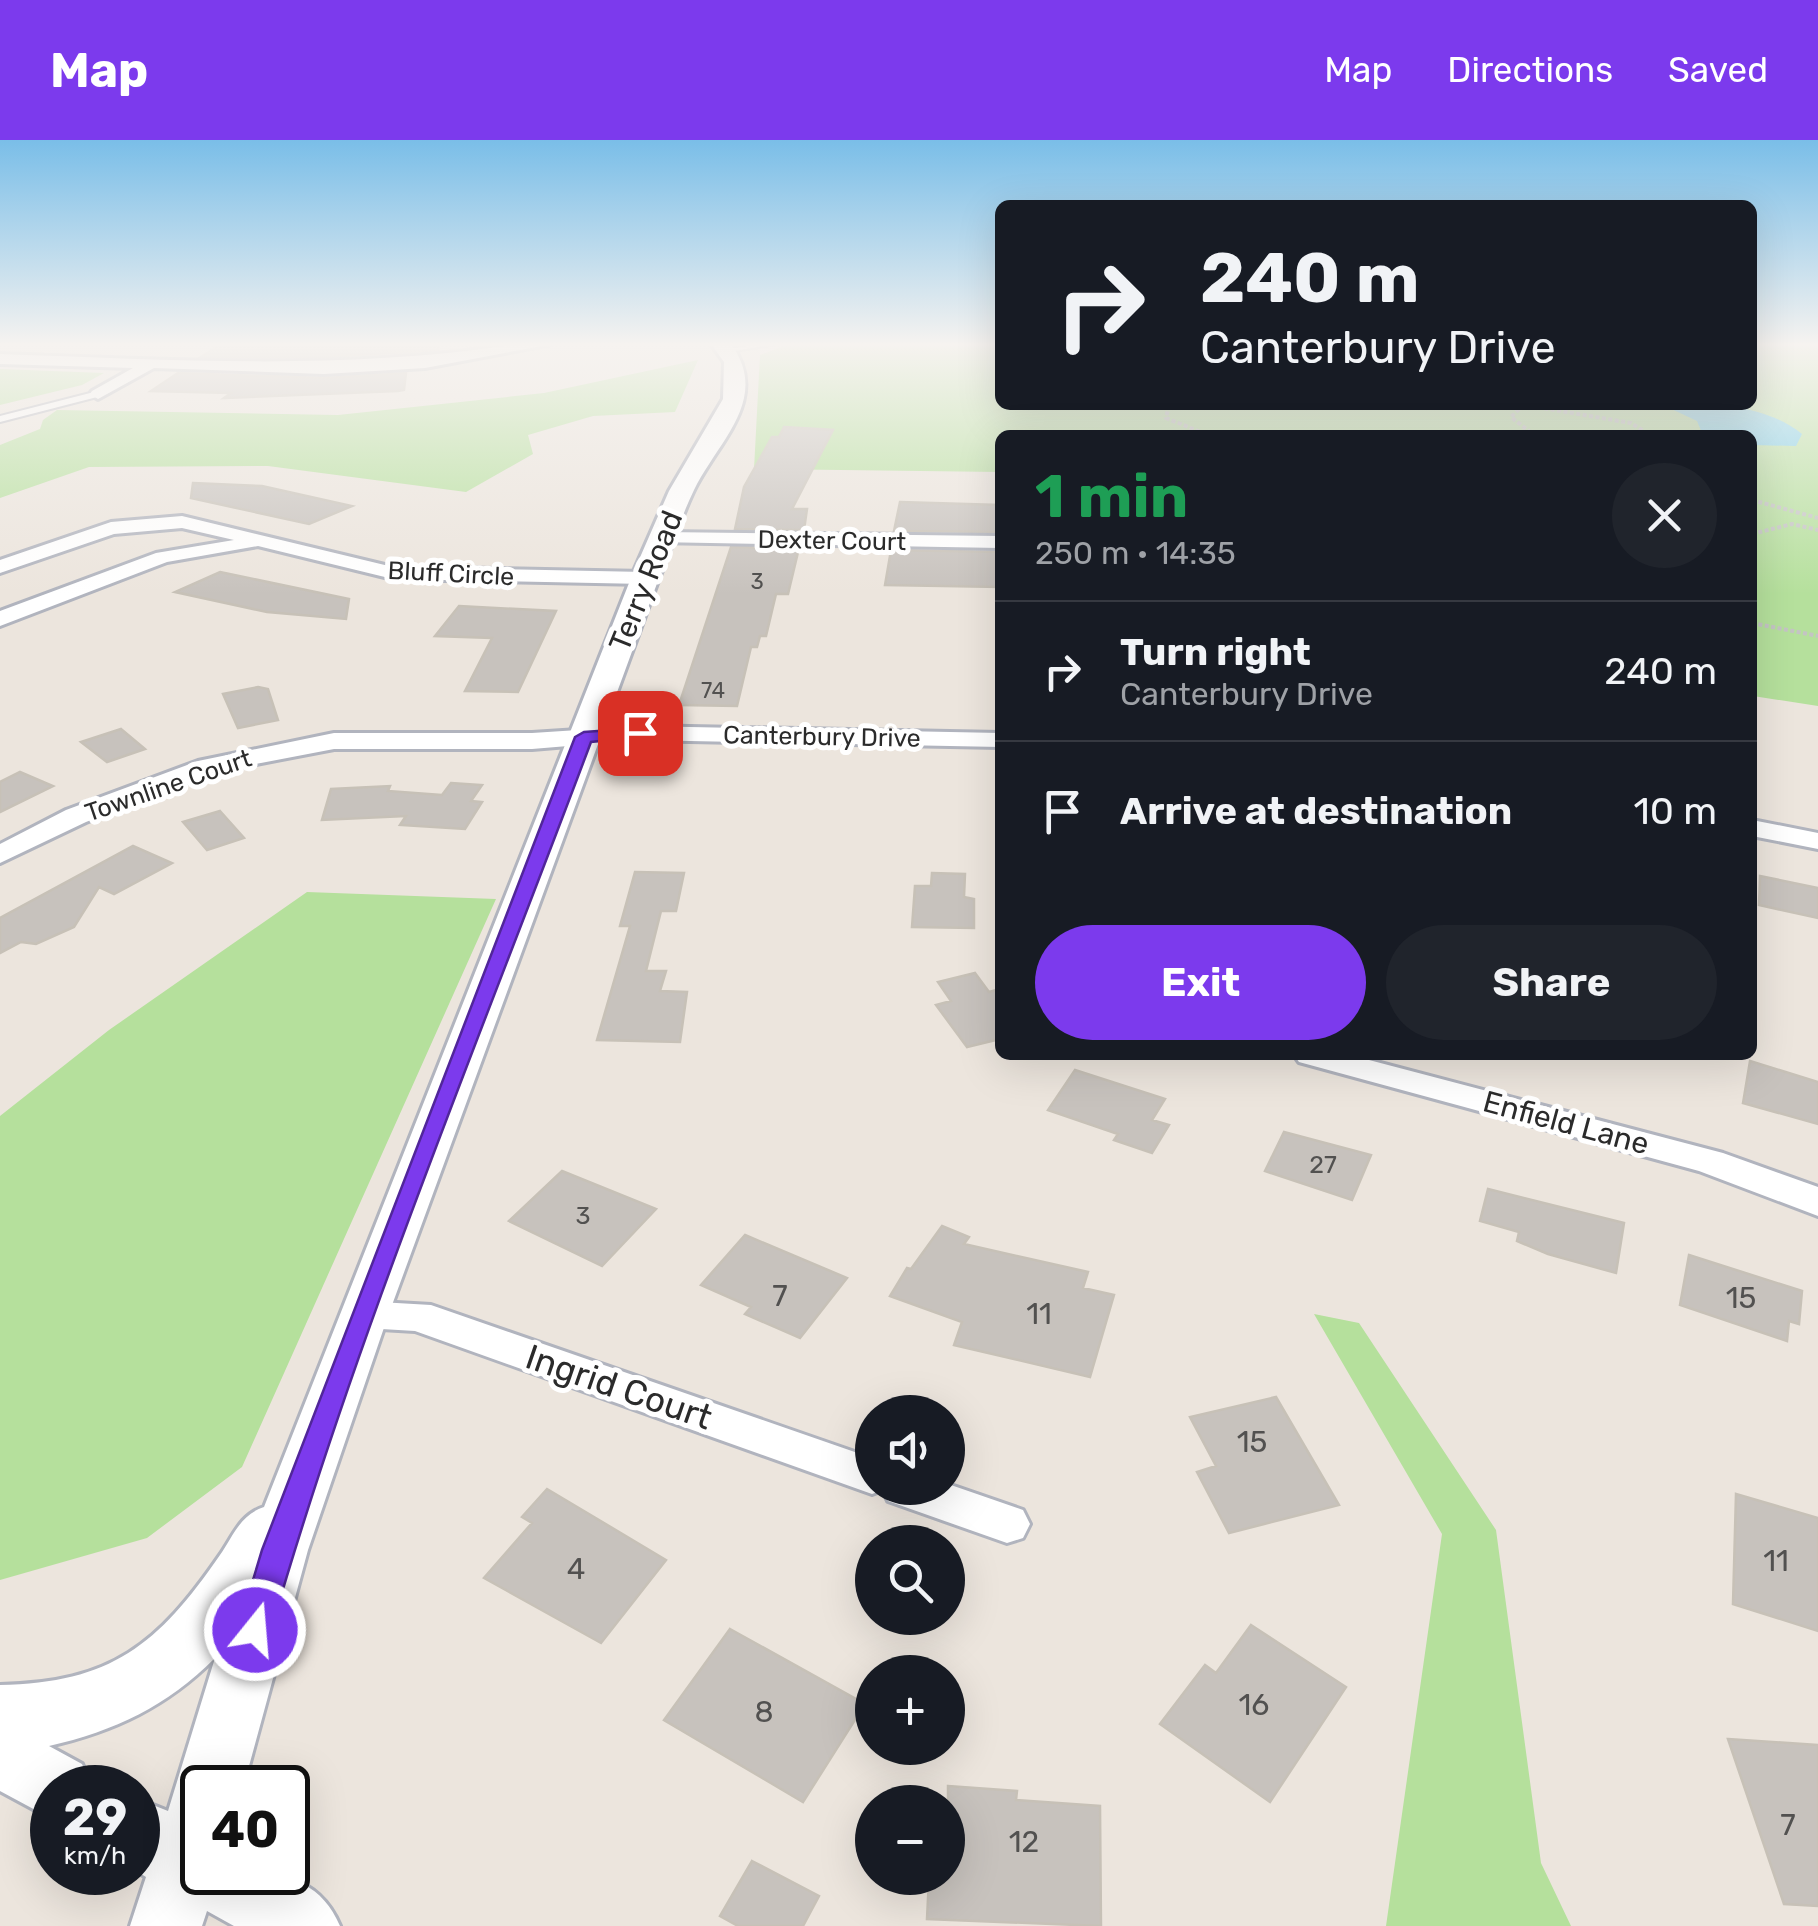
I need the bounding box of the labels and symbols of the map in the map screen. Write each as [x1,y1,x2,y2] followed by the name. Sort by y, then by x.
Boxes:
[602,506,690,656] street label: Terry Road
[757,525,907,556] street label: Dexter Court
[387,556,515,591] street label: Bluff Circle
[750,568,764,595] house number: 3
[701,677,725,704] house number: 74
[598,691,683,776] pin
[723,720,921,753] street label: Canterbury Drive
[81,743,255,828] street label: Townline Court
[1479,1084,1653,1162] street label: Enfield Lane
[1309,1150,1337,1179] house number: 27
[575,1201,591,1230] house number: 3
[772,1278,788,1314] house number: 7
[1726,1280,1756,1316] house number: 15
[1026,1296,1052,1332] house number: 11
[520,1336,718,1438] street label: Ingrid Court
[1237,1424,1267,1460] house number: 15
[1763,1543,1789,1579] house number: 11
[567,1551,585,1587] house number: 4
[203,1578,307,1682] position arrow
[1239,1687,1269,1723] house number: 16
[754,1694,774,1730] house number: 8
[180,1765,310,1895] speed limit sign: 40
[1780,1807,1796,1843] house number: 7
[1009,1824,1039,1860] house number: 12

